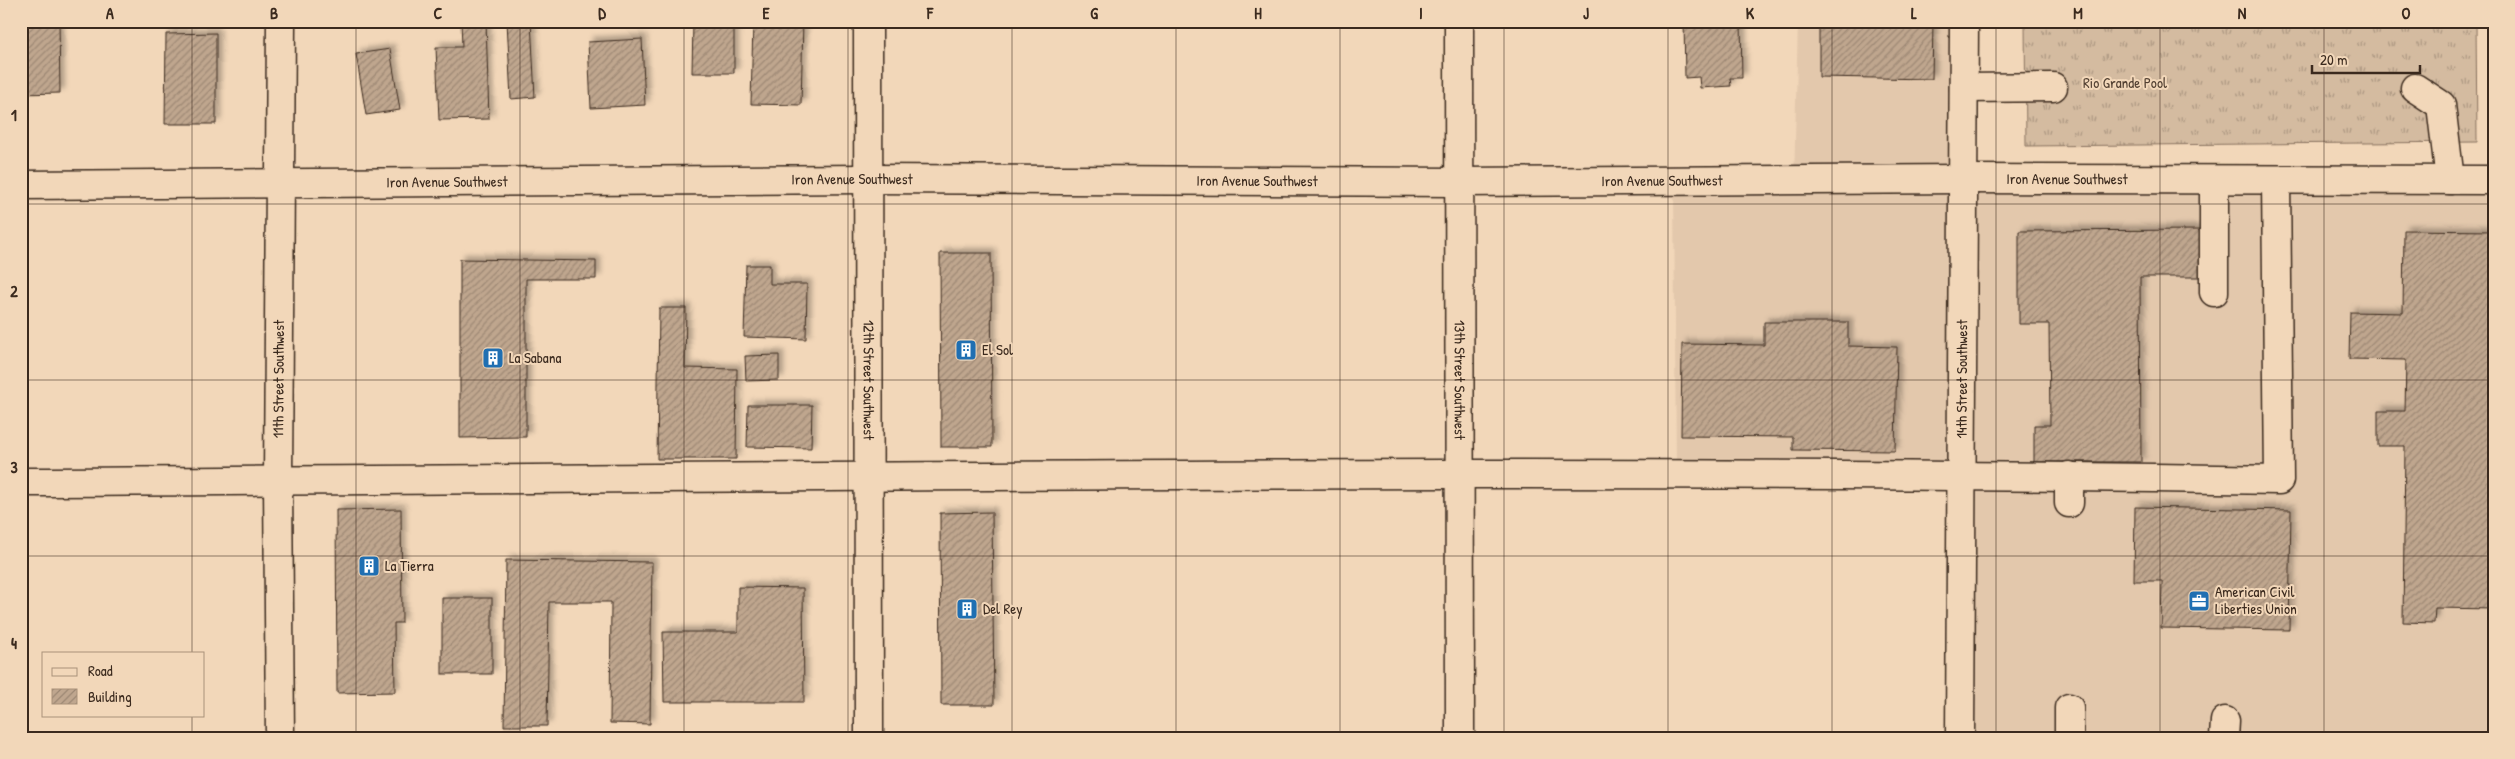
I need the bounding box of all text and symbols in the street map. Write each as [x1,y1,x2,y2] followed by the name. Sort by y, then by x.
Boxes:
[106,2,114,24] text: A
[270,2,278,24] text: B
[434,2,443,24] text: C
[598,2,606,24] text: D
[762,2,770,24] text: E
[926,2,934,24] text: F
[1090,2,1098,24] text: G
[1254,2,1262,24] text: H
[1419,2,1423,24] text: I
[1583,2,1589,24] text: J
[1746,2,1755,24] text: K
[1911,2,1917,24] text: L
[2073,2,2083,24] text: M
[2238,2,2247,24] text: N
[2402,2,2411,24] text: O
[2312,42,2420,74] scale bar
[2320,49,2347,70] text: 20 m
[2083,72,2167,93] park label: Rio Grande Pool
[11,104,17,126] text: 1
[791,168,914,190] street label: Iron Avenue Southwest
[2006,168,2129,189] street label: Iron Avenue Southwest
[1601,169,1724,191] street label: Iron Avenue Southwest
[1196,170,1319,191] street label: Iron Avenue Southwest
[386,171,509,192] street label: Iron Avenue Southwest
[10,280,18,302] text: 2
[267,319,289,438] street label: 11th Street Southwest
[1951,319,1972,438] street label: 14th Street Southwest
[858,320,880,441] street label: 12th Street Southwest
[1449,320,1471,441] street label: 13th Street Southwest
[954,338,978,362] building icon: El Sol
[982,339,1013,360] place label: El Sol
[481,346,505,370] building icon: La Sabana
[509,347,562,368] place label: La Sabana
[10,456,18,478] text: 3
[357,554,381,578] building icon: La Tierra
[385,555,434,576] place label: La Tierra
[2215,581,2297,619] place label: American Civil Liberties Union
[2187,589,2211,613] office icon: American Civil Liberties Union
[955,597,979,621] building icon: Del Rey
[983,598,1023,619] place label: Del Rey
[11,632,17,654] text: 4
[42,652,205,716] legend
[88,660,113,681] text: Road
[88,686,132,707] text: Building

